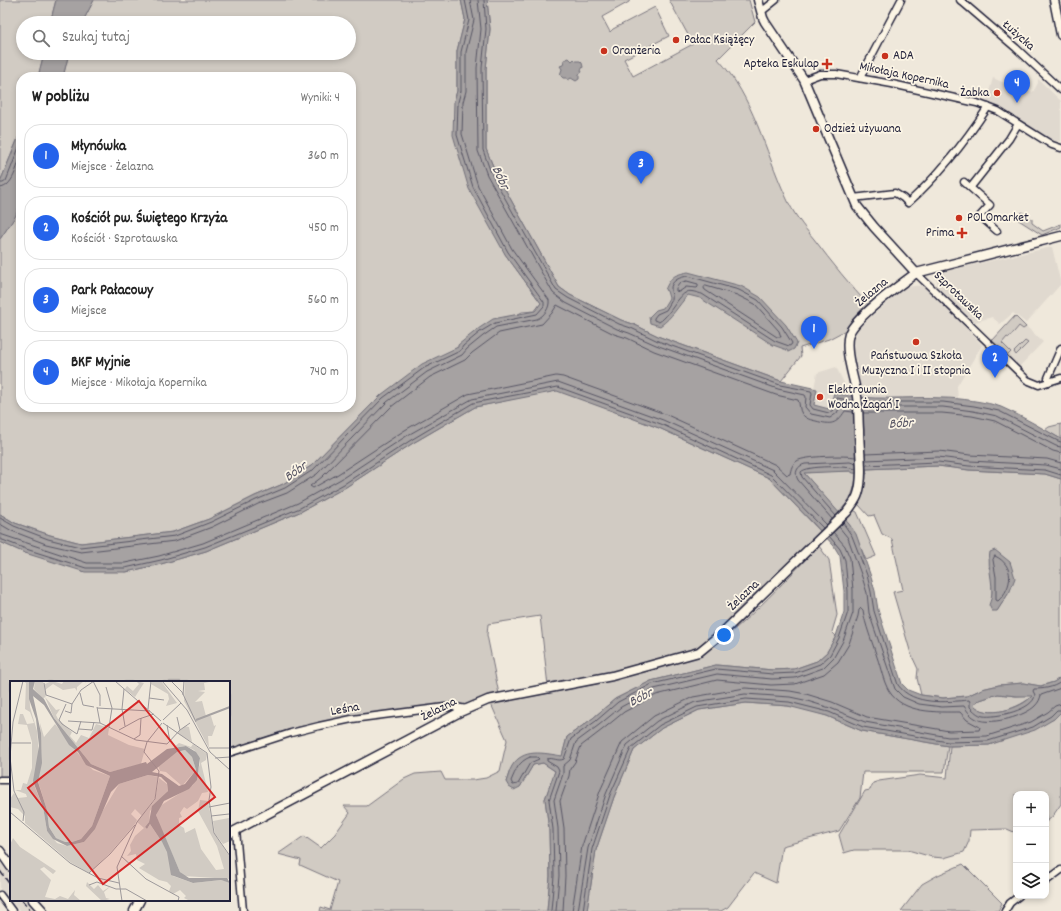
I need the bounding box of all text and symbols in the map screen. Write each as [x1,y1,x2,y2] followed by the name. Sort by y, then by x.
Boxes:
[16,16,356,60] search box
[997,16,1039,56] street label: Łużycka
[30,27,52,49] icon: search
[62,27,130,49] text: Szukaj tutaj
[684,31,755,50] place label: Pałac Książęcy
[671,35,681,45] marker: Pałac Książęcy
[612,42,661,61] place label: Oranżeria
[599,46,609,56] marker: Oranżeria
[893,47,914,66] place label: ADA
[880,51,890,61] marker: ADA
[743,55,819,74] place label: Apteka Eskulap
[857,57,951,95] street label: Mikołaja Kopernika
[822,59,832,69] marker: Apteka Eskulap
[1004,70,1030,103] pin: 4
[960,84,990,103] place label: Żabka
[32,86,89,110] text: W pobliżu
[992,88,1002,98] marker: Żabka
[301,89,340,108] text: Wyniki: 4
[824,120,902,139] place label: Odzież używana
[811,124,821,134] marker: Odzież używana
[71,136,126,158] text: Młynówka
[45,147,47,166] text: 1
[308,147,339,166] text: 360 m
[628,151,654,184] pin: 3
[71,158,153,177] text: Miejsce · Żelazna
[486,163,515,195] water label: Bóbr
[71,208,227,230] text: Kościół pw. Świętego Krzyża
[967,209,1029,228] place label: POLOmarket
[954,213,964,223] marker: POLOmarket
[43,219,49,238] text: 2
[309,219,339,238] text: 450 m
[926,224,955,243] place label: Prima
[957,228,967,238] marker: Prima
[71,230,177,249] text: Kościół · Szprotawska
[929,267,988,325] street label: Szprotawska
[851,273,893,312] street label: Żelazna
[71,280,153,302] text: Park Pałacowy
[43,291,49,310] text: 3
[308,291,339,310] text: 560 m
[71,302,107,321] text: Miejsce
[801,316,827,349] pin: 1
[911,337,921,347] marker: Państwowa Szkoła Muzyczna I i II stopnia
[982,345,1008,378] pin: 2
[862,347,971,381] place label: Państwowa Szkoła Muzyczna I i II stopnia
[71,352,130,374] text: BKF Myjnie
[43,363,49,382] text: 4
[310,363,339,382] text: 740 m
[71,374,207,393] text: Miejsce · Mikołaja Kopernika
[828,381,899,415] place label: Elektrownia Wodna Żagań I
[815,392,825,402] marker: Elektrownia Wodna Żagań I
[888,413,915,435] water label: Bóbr
[280,456,313,487] water label: Bóbr
[724,575,765,616] street label: Żelazna
[714,625,734,645] your location
[10,681,230,901] inset map
[626,683,658,712] water label: Bóbr
[418,693,461,727] street label: Żelazna
[329,698,362,722] street label: Leśna
[1013,791,1049,899] map controls
[1013,791,1049,827] button: +
[1013,827,1049,863] button: −
[1013,863,1049,899] button: layers

